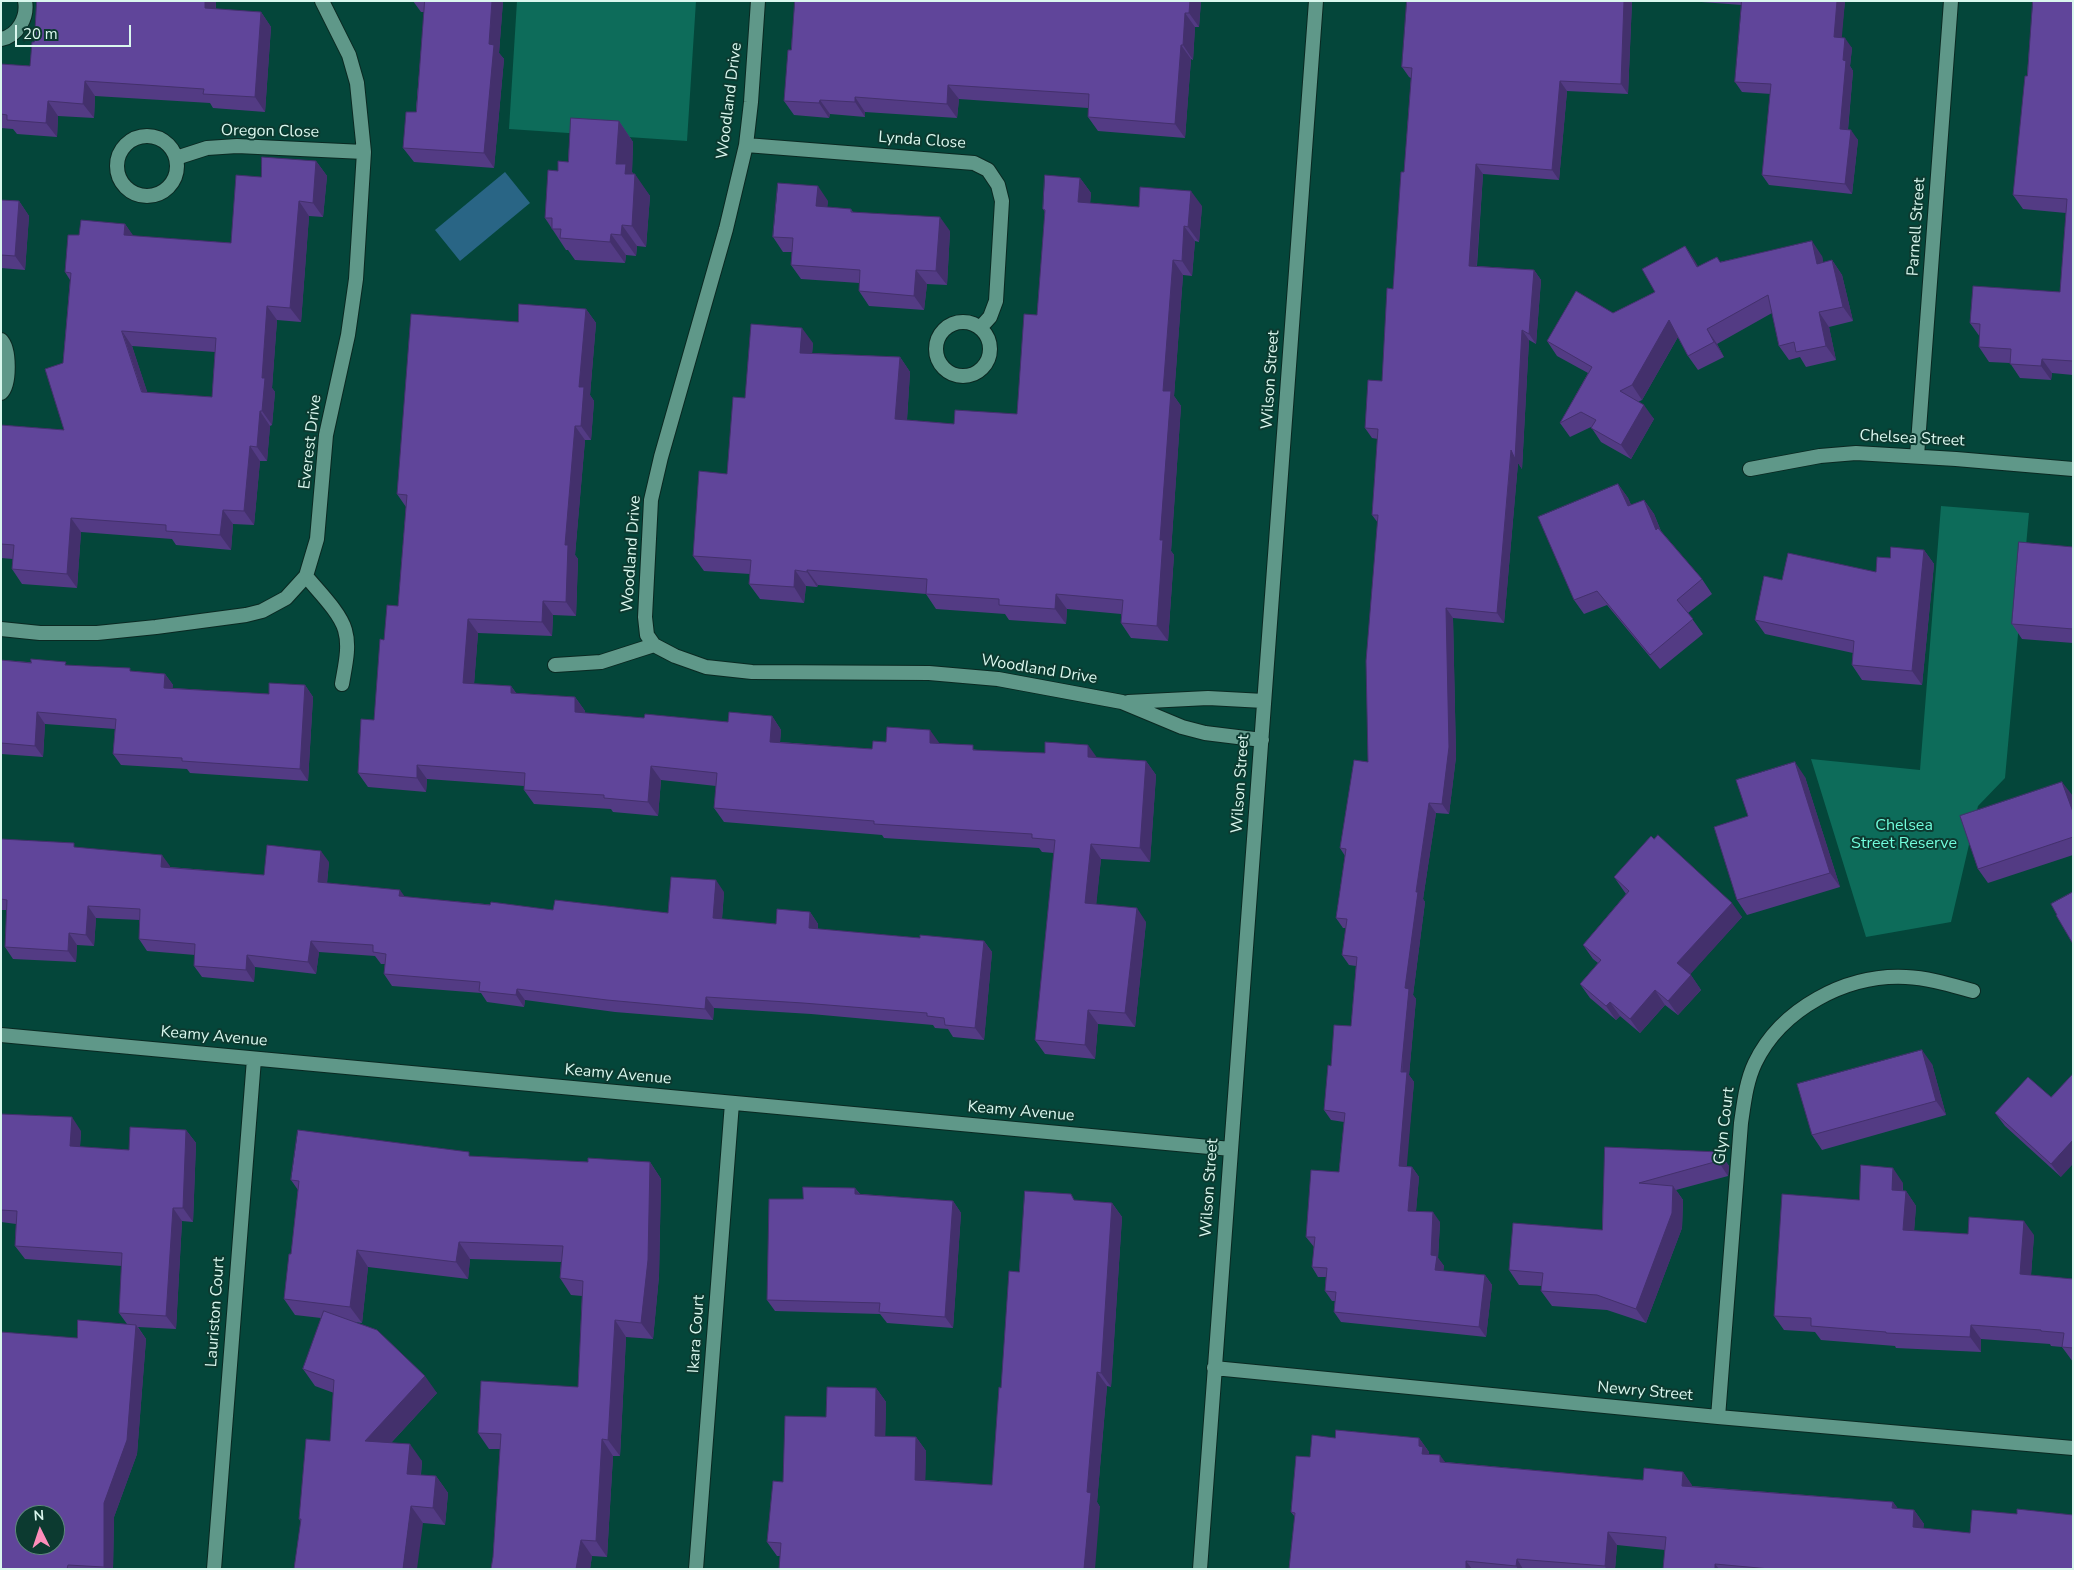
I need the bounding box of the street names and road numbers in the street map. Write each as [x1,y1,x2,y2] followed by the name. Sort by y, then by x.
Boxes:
[713,42,747,160] street label: Woodland Drive
[221,122,319,142] street label: Oregon Close
[878,128,966,154] street label: Lynda Close
[1904,177,1930,277] street label: Parnell Street
[1258,330,1284,430] street label: Wilson Street
[296,394,326,490] street label: Everest Drive
[1859,427,1965,451] street label: Chelsea Street
[618,495,646,613] street label: Woodland Drive
[979,651,1099,689] street label: Woodland Drive
[1228,734,1254,834] street label: Wilson Street
[160,1023,268,1051] street label: Keamy Avenue
[564,1061,672,1089] street label: Keamy Avenue
[1711,1086,1739,1166] street label: Glyn Court
[967,1098,1075,1126] street label: Keamy Avenue
[1197,1138,1223,1238] street label: Wilson Street
[203,1256,229,1368] street label: Lauriston Court
[685,1294,709,1374] street label: Ikara Court
[1596,1378,1694,1406] street label: Newry Street

